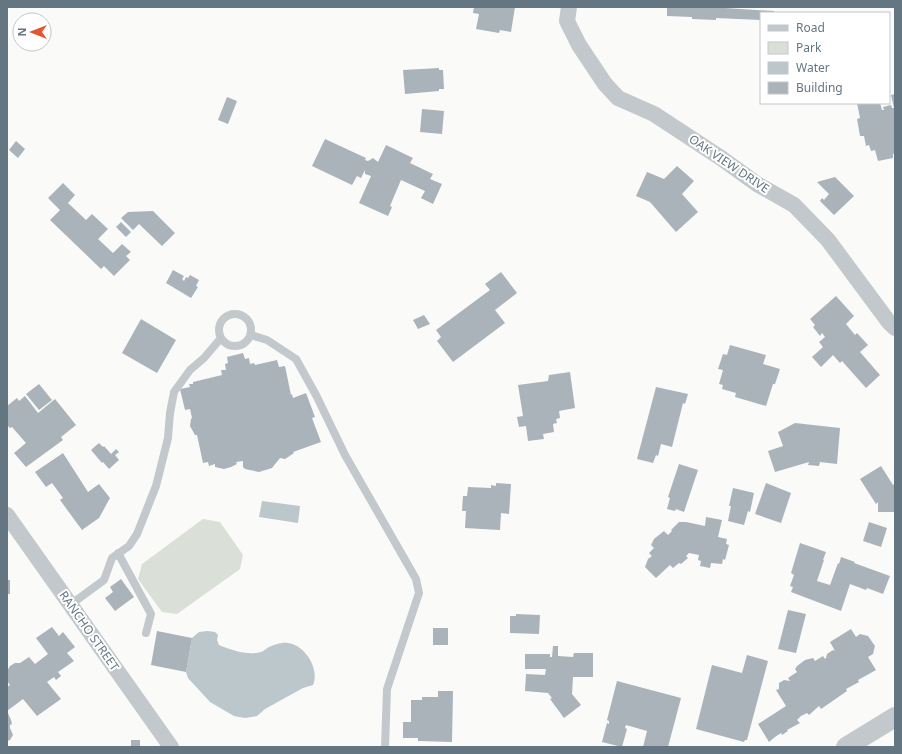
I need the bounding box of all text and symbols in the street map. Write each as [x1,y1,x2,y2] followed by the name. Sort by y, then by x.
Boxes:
[12,12,52,52] north arrow
[760,12,890,104] legend
[796,19,825,36] text: Road
[14,28,29,36] text: N
[796,39,822,56] text: Park
[796,59,830,76] text: Water
[796,79,843,96] text: Building
[686,130,773,197] street label: OAK VIEW DRIVE
[55,587,124,674] street label: RANCHO STREET

